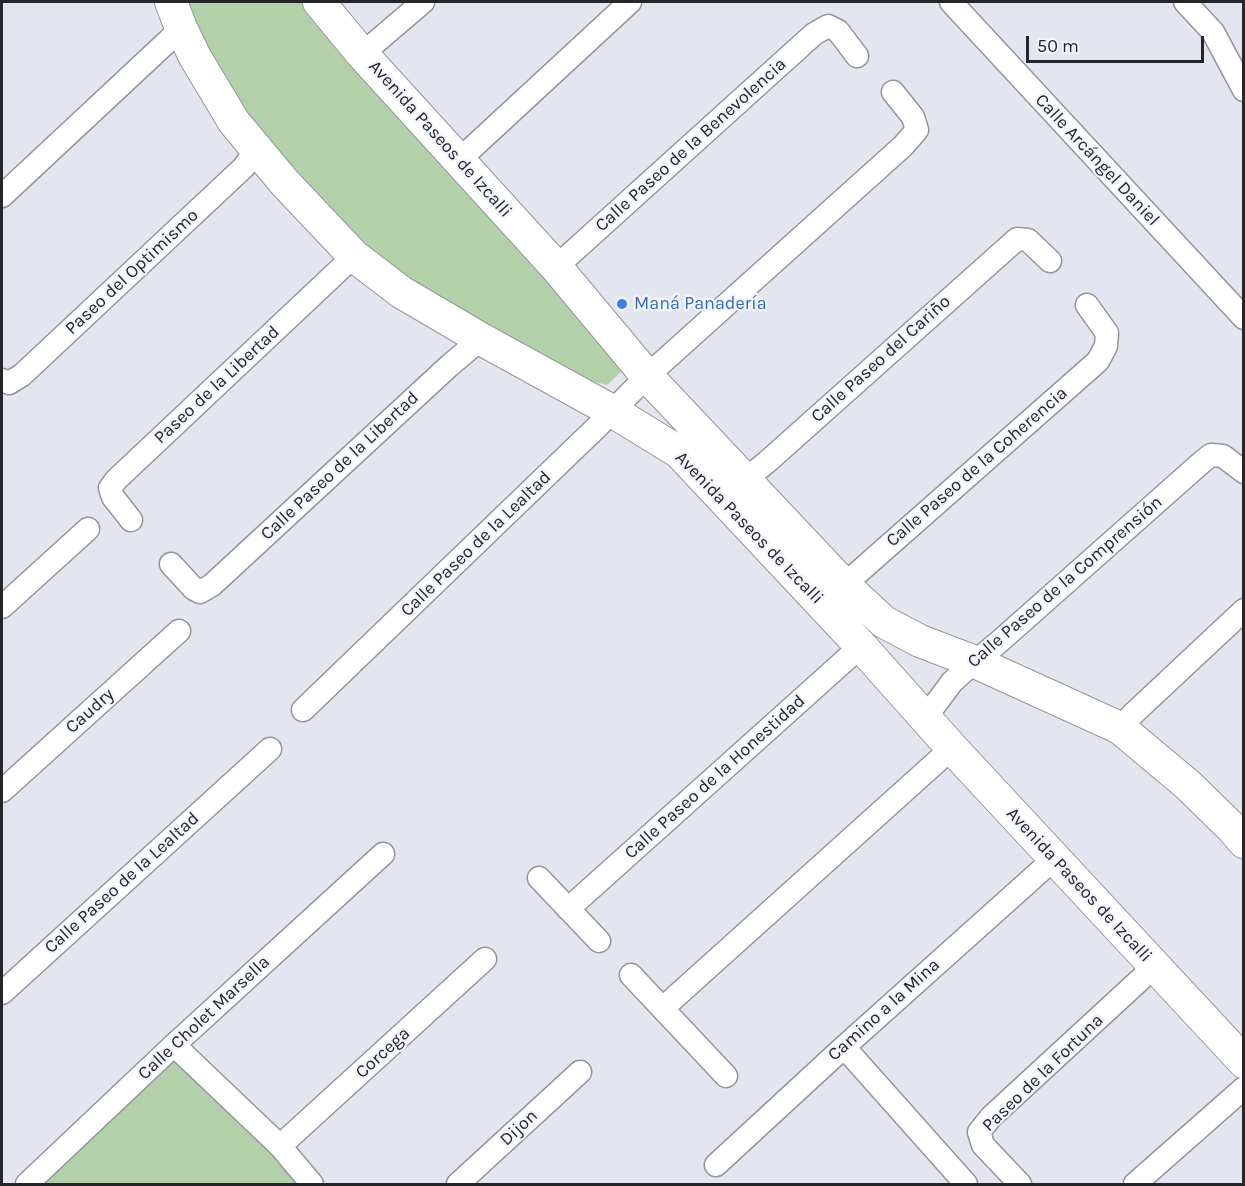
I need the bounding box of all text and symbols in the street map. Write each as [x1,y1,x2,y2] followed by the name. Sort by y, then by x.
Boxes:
[1029,24,1208,62] scale bar
[1037,35,1079,57] text: 50 m
[591,53,791,237] street label: Calle Paseo de la Benevolencia
[364,56,516,222] street label: Avenida Paseos de Izcalli
[1030,90,1164,230] street label: Calle Arcángel Daniel
[61,205,203,339] street label: Paseo del Optimismo
[807,291,955,427] street label: Calle Paseo del Cariño
[634,293,767,315] place label: Maná Panadería
[615,297,629,311] marker: Maná Panadería
[150,321,284,449] street label: Paseo de la Libertad
[882,382,1072,552] street label: Calle Paseo de la Coherencia
[257,387,423,545] street label: Calle Paseo de la Libertad
[670,447,828,609] street label: Avenida Paseos de Izcalli
[396,467,556,621] street label: Calle Paseo de la Lealtad
[963,492,1167,672] street label: Calle Paseo de la Comprensión
[61,684,119,738] street label: Caudry
[620,690,810,864] street label: Calle Paseo de la Honestidad
[1002,803,1156,967] street label: Avenida Paseos de Izcalli
[40,808,204,958] street label: Calle Paseo de la Lealtad
[134,951,274,1085] street label: Calle Cholet Marsella
[824,954,944,1066] street label: Camino a la Mina
[978,1010,1108,1136] street label: Paseo de la Fortuna
[351,1023,415,1083] street label: Corcega
[496,1105,542,1151] street label: Dijon

